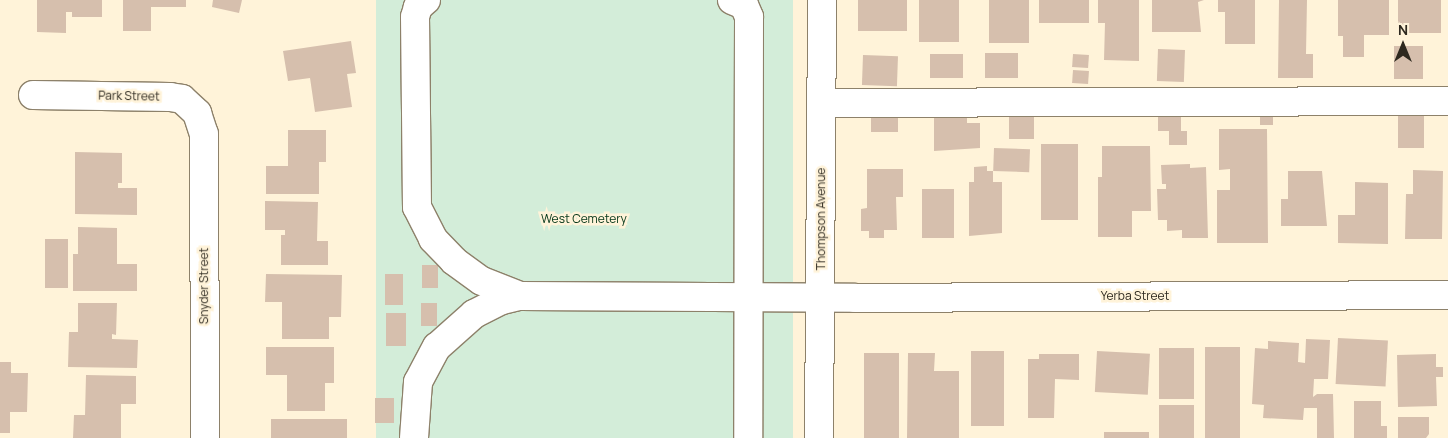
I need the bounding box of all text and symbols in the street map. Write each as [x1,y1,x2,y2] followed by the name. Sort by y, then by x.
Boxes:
[1378,20,1428,70] north arrow
[1398,20,1408,39] text: N
[98,88,160,104] street label: Park Street
[814,168,828,270] street label: Thompson Avenue
[541,212,627,226] park label: West Cemetery
[197,248,211,324] street label: Snyder Street
[1101,289,1169,303] street label: Yerba Street

